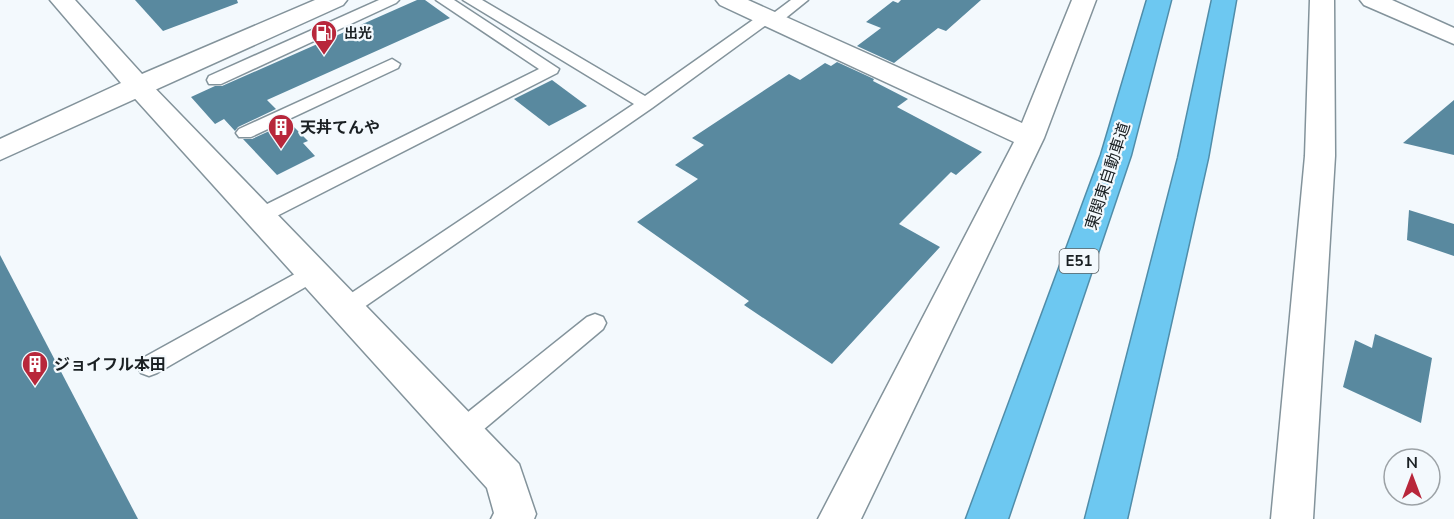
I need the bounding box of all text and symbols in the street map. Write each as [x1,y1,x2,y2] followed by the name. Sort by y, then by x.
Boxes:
[309,18,339,56] fuel station icon: 出光
[344,24,372,43] place label: 出光
[266,112,296,150] building icon: 天丼てんや
[300,117,380,139] place label: 天丼てんや
[1080,120,1136,233] street label: 東関東自動車道
[1060,249,1098,273] road number: E51
[20,349,50,387] building icon: ジョイフル本田
[54,354,166,376] place label: ジョイフル本田
[1382,447,1442,507] north arrow
[1406,452,1418,474] text: N

